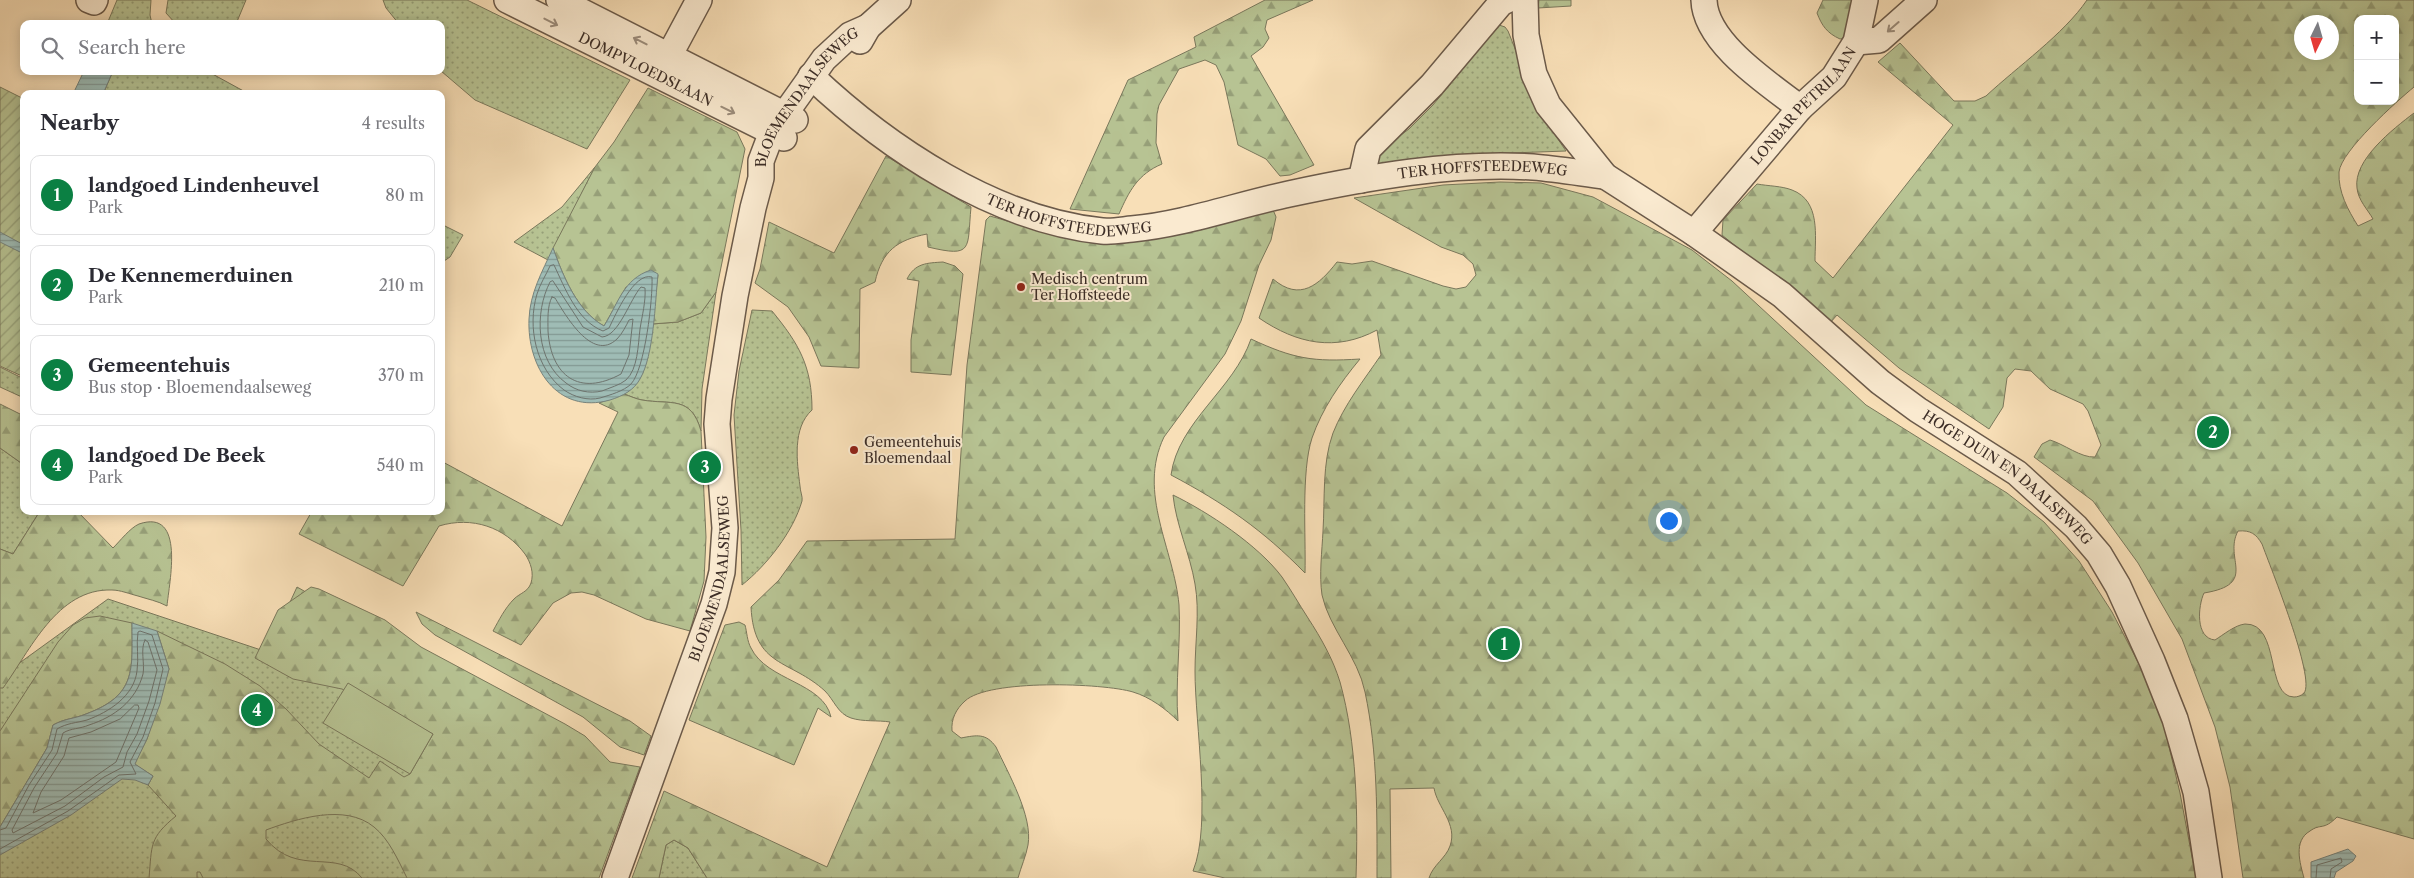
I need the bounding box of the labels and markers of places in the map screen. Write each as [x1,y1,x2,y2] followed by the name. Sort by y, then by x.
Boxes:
[1031,270,1148,304] place label: Medisch centrum Ter Hoffsteede
[1015,281,1027,293] marker: Medisch centrum Ter Hoffsteede
[2197,413,2229,451] pin: 2
[864,433,961,467] place label: Gemeentehuis Bloemendaal
[848,444,860,456] marker: Gemeentehuis Bloemendaal
[689,448,721,486] pin: 3
[1488,625,1520,663] pin: 1
[241,691,273,729] pin: 4

